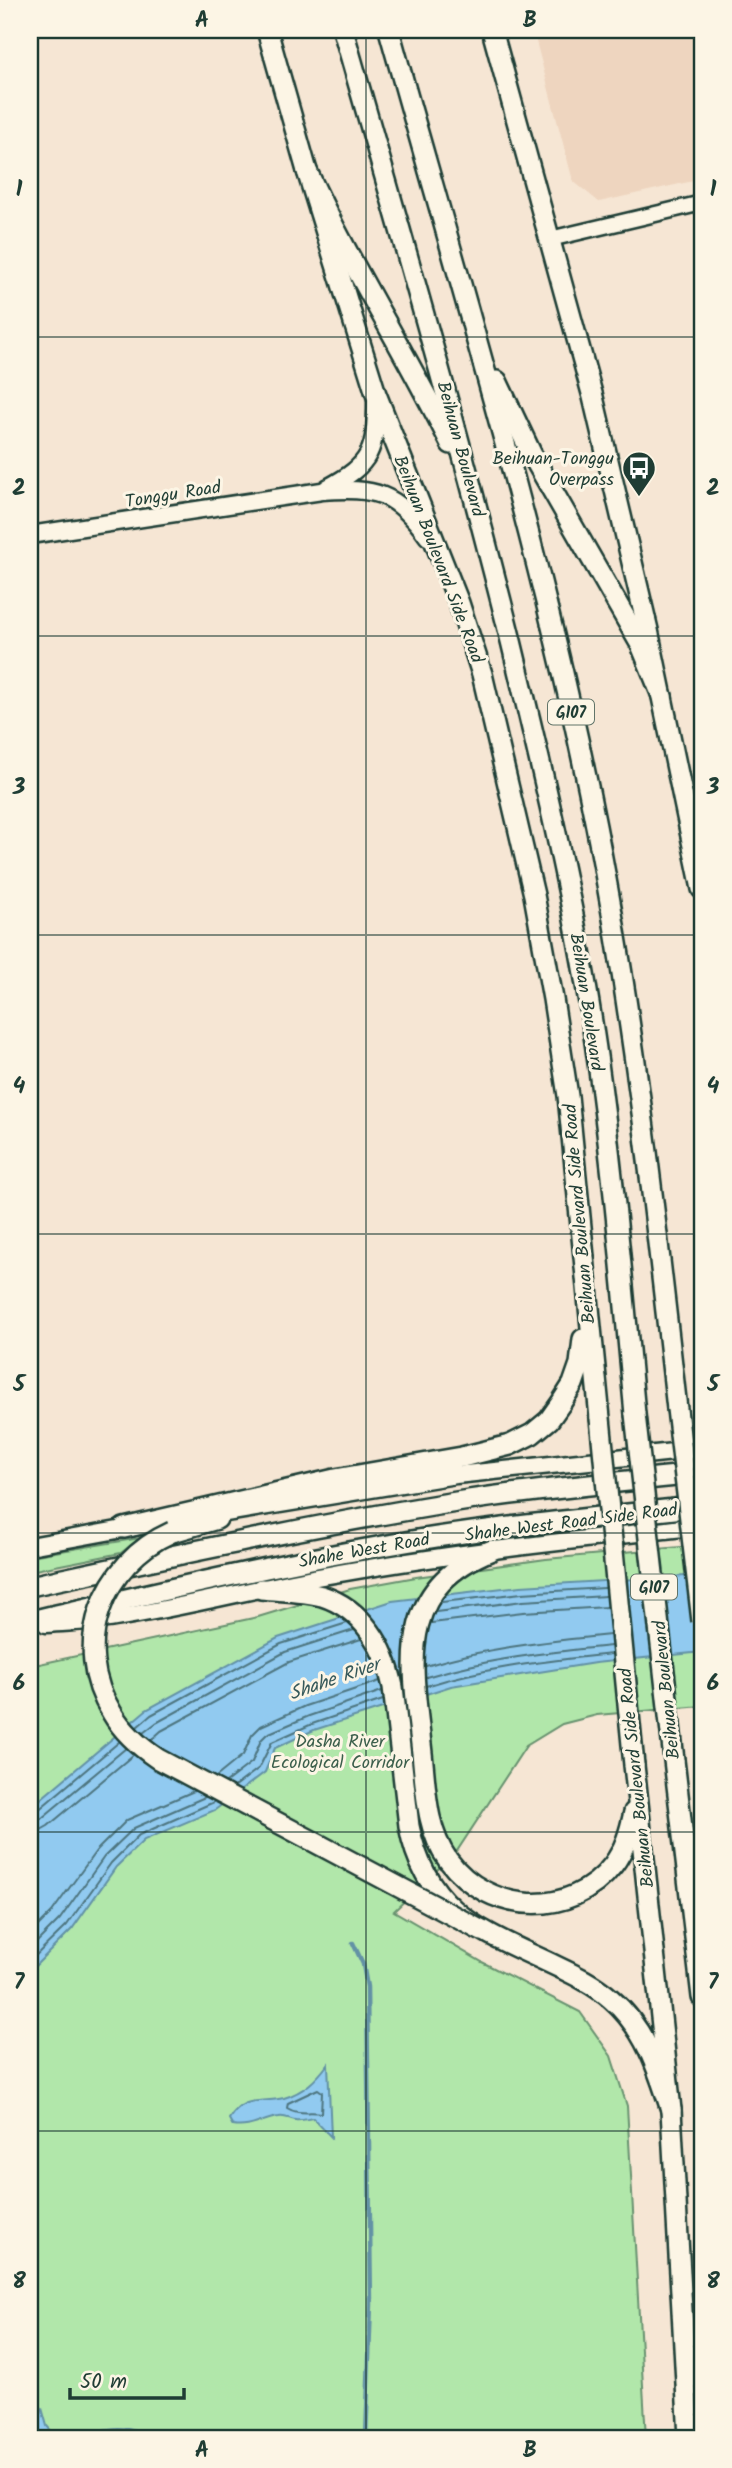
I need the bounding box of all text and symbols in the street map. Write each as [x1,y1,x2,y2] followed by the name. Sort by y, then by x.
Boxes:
[195,3,209,39] text: A
[523,3,537,39] text: B
[16,172,23,208] text: 1
[710,172,717,208] text: 1
[428,378,492,521] street label: Beihuan Boulevard
[492,445,614,495] place label: Beihuan-Tonggu Overpass
[620,449,658,498] bus stop icon: Beihuan-Tonggu Overpass
[385,451,491,669] street label: Beihuan Boulevard Side Road
[12,471,26,507] text: 2
[706,471,720,507] text: 2
[123,473,224,517] street label: Tonggu Road
[548,699,594,724] road number: G107
[12,770,26,806] text: 3
[706,770,720,806] text: 3
[560,931,611,1074] street label: Beihuan Boulevard
[13,1069,26,1105] text: 4
[707,1069,720,1105] text: 4
[556,1102,605,1325] street label: Beihuan Boulevard Side Road
[12,1367,27,1403] text: 5
[706,1367,721,1403] text: 5
[463,1496,680,1551] street label: Shahe West Road Side Road
[296,1525,433,1577] street label: Shahe West Road
[631,1574,677,1600] road number: G107
[646,1618,689,1761] street label: Beihuan Boulevard
[285,1649,387,1709] water label: Shahe River
[13,1666,25,1702] text: 6
[611,1666,663,1889] street label: Beihuan Boulevard Side Road
[707,1666,719,1702] text: 6
[271,1728,410,1778] park label: Dasha River Ecological Corridor
[14,1965,26,2001] text: 7
[708,1965,720,2001] text: 7
[12,2264,26,2300] text: 8
[706,2264,720,2300] text: 8
[70,2356,184,2400] scale bar
[80,2366,127,2399] text: 50 m
[195,2433,209,2468] text: A
[523,2433,537,2468] text: B

